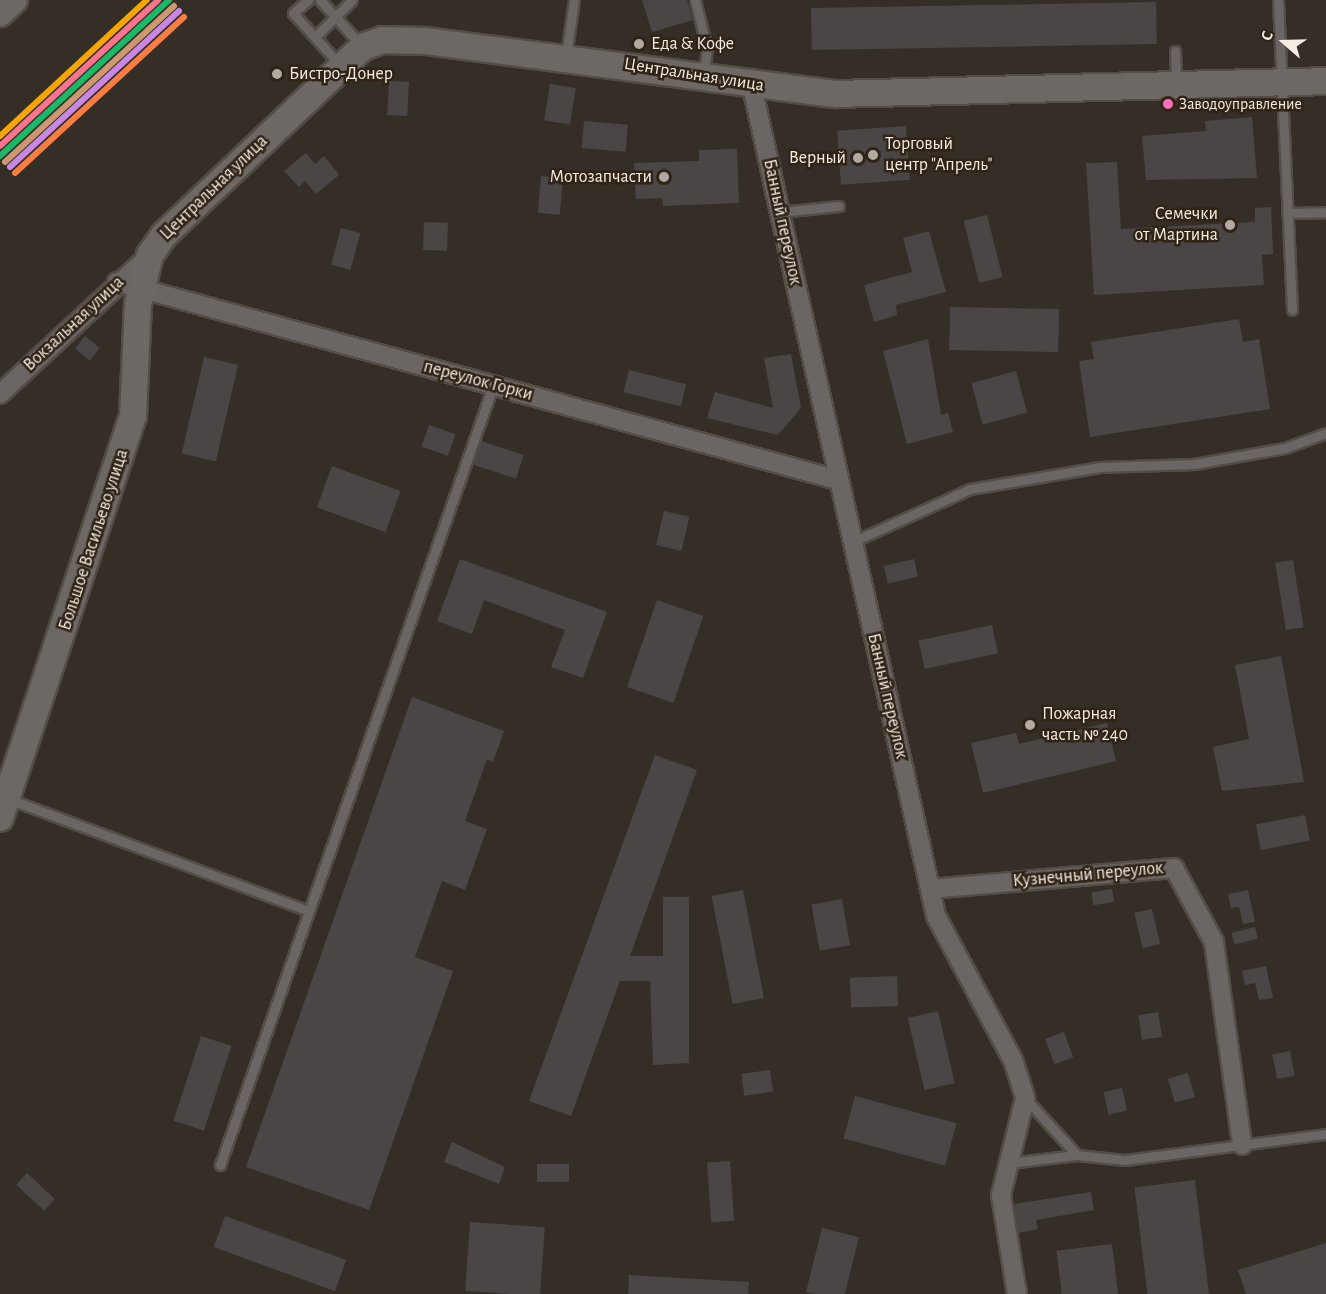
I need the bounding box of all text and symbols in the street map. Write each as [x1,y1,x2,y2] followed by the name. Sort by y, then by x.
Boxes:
[1254,12,1314,72] north arrow
[1258,29,1276,43] text: С
[651,33,734,55] place label: Еда & Кофе
[632,37,646,51] marker: Еда & Кофе
[622,53,766,97] street label: Центральная улица
[289,63,393,85] place label: Бистро-Донер
[270,67,284,81] marker: Бистро-Донер
[1179,94,1302,114] place label: Заводоуправление
[1162,98,1174,110] marker: Заводоуправление
[156,131,272,245] street label: Центральная улица
[885,134,992,176] place label: Торговый центр "Апрель"
[789,147,846,169] place label: Верный
[866,148,880,162] marker: Торговый центр "Апрель"
[851,151,865,165] marker: Верный
[758,157,806,287] street label: Банный переулок
[550,166,652,188] place label: Мотозапчасти
[657,170,671,184] marker: Мотозапчасти
[1135,204,1218,246] place label: Семечки от Мартина
[1223,218,1237,232] marker: Семечки от Мартина
[19,272,129,376] street label: Вокзальная улица
[421,356,535,406] street label: переулок Горки
[54,447,134,633] street label: Большое Васильево улица
[862,631,912,761] street label: Банный переулок
[1042,704,1128,746] place label: Пожарная часть № 240
[1023,718,1037,732] marker: Пожарная часть № 240
[1012,858,1164,892] street label: Кузнечный переулок

